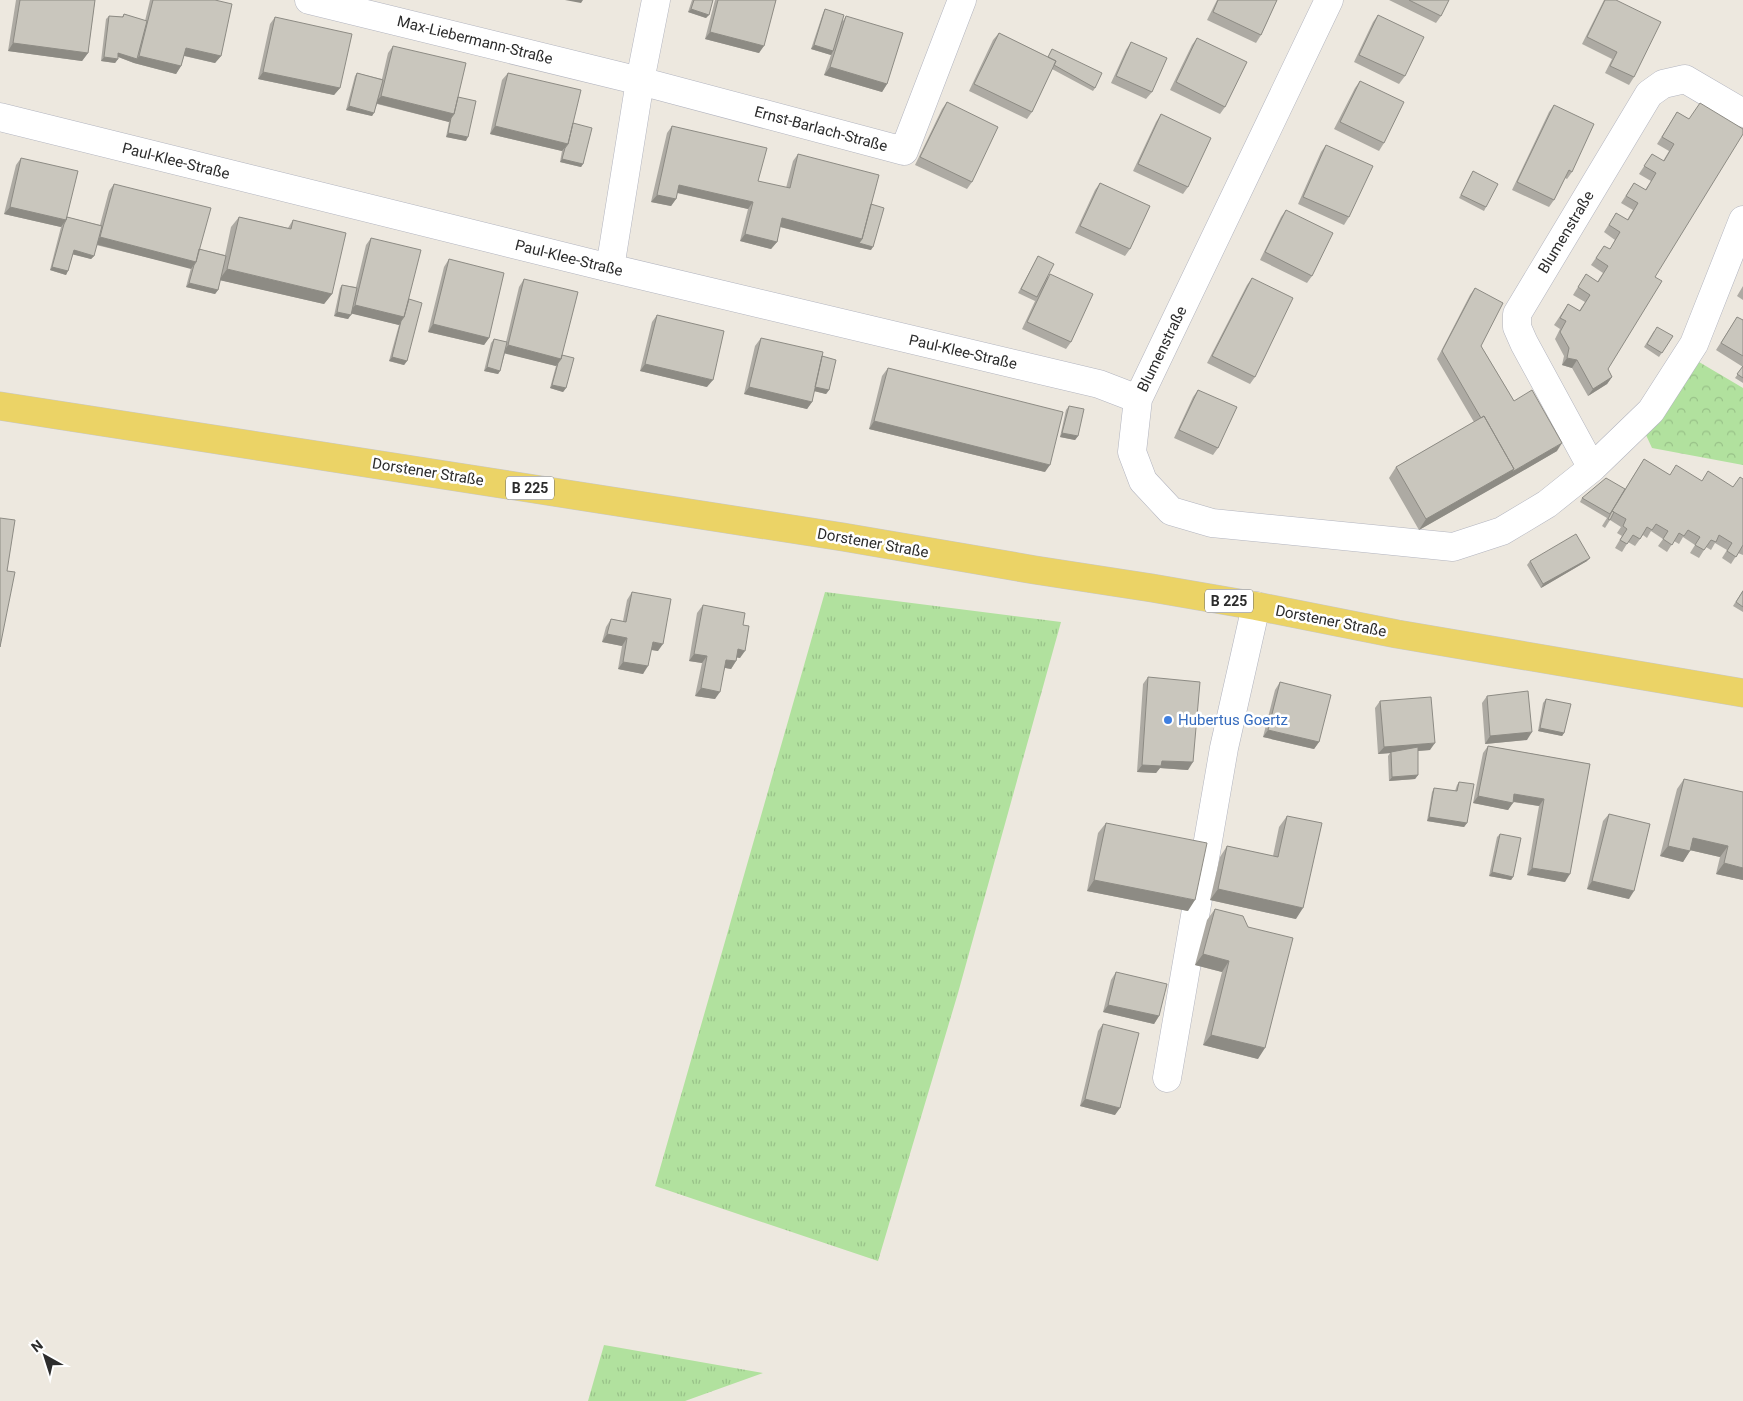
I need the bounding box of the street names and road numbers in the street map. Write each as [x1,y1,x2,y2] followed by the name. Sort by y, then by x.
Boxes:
[395,12,555,68] street label: Max-Liebermann-Straße
[753,103,890,155] street label: Ernst-Barlach-Straße
[120,139,232,183] street label: Paul-Klee-Straße
[1534,187,1598,277] street label: Blumenstraße
[513,236,625,280] street label: Paul-Klee-Straße
[1133,303,1191,395] street label: Blumenstraße
[907,331,1019,373] street label: Paul-Klee-Straße
[371,454,485,490] street label: Dorstener Straße
[506,476,554,499] road number: B 225
[816,524,930,562] street label: Dorstener Straße
[1205,590,1253,612] road number: B 225
[1274,601,1388,641] street label: Dorstener Straße

